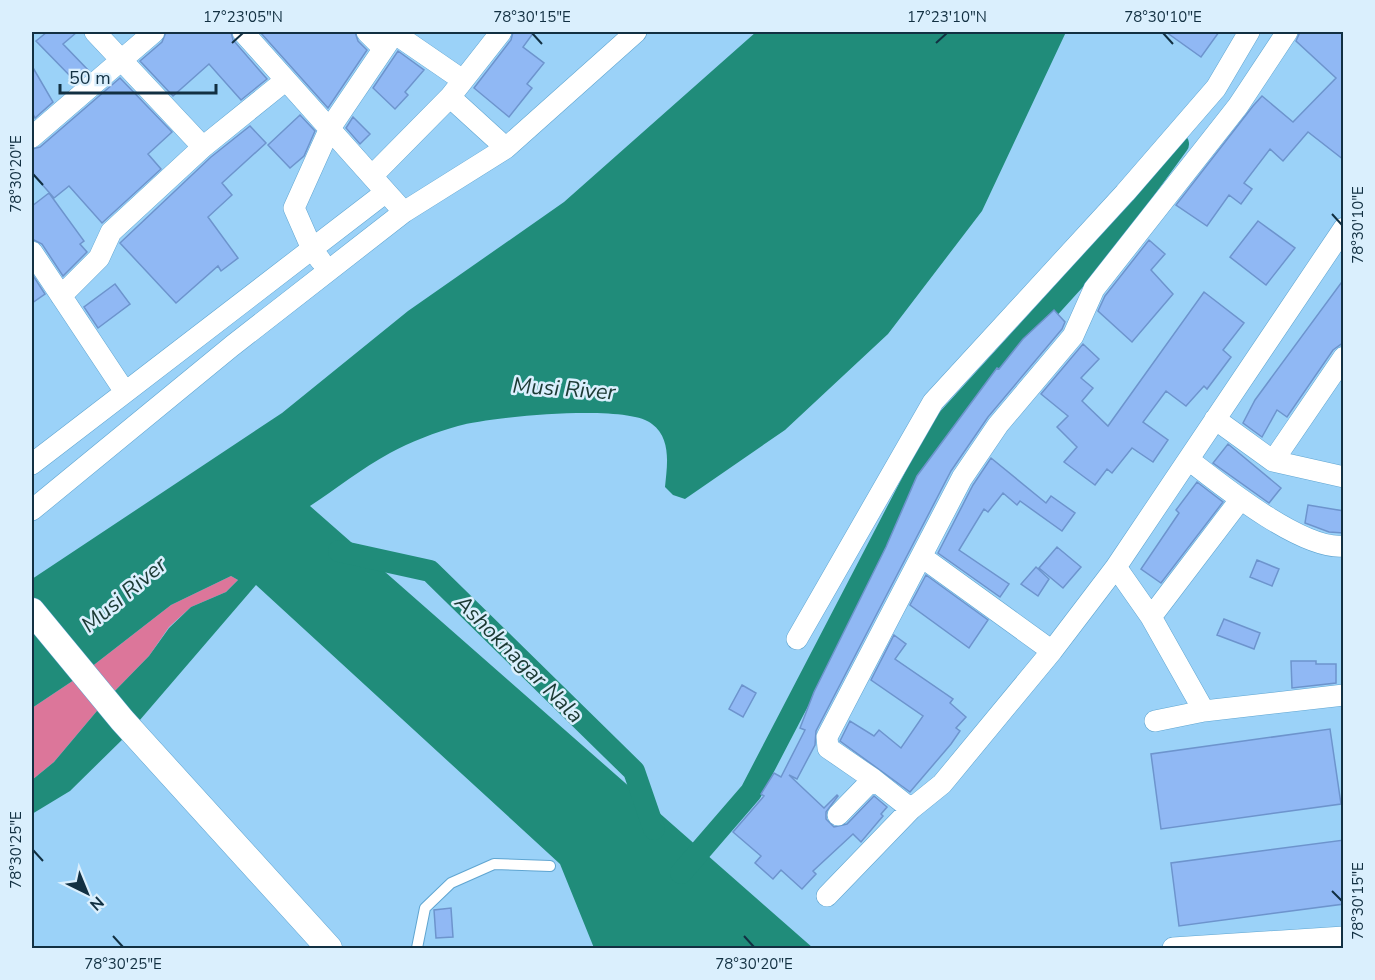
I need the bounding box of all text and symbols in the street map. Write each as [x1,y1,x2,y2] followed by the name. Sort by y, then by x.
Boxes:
[203,7,283,27] text: 17°23'05"N
[493,7,571,27] text: 78°30'15"E
[907,7,987,27] text: 17°23'10"N
[1124,7,1202,27] text: 78°30'10"E
[60,57,216,95] scale bar
[69,66,111,90] text: 50 m
[6,135,26,213] text: 78°30'20"E
[1348,186,1368,264] text: 78°30'10"E
[512,370,618,408] water label: Musi River
[75,550,174,640] water label: Musi River
[447,587,590,730] water label: Ashoknagar Nala
[6,811,26,889] text: 78°30'25"E
[1348,862,1368,940] text: 78°30'15"E
[57,863,117,923] north arrow
[85,891,108,915] text: N
[84,954,162,974] text: 78°30'25"E
[715,954,793,974] text: 78°30'20"E

